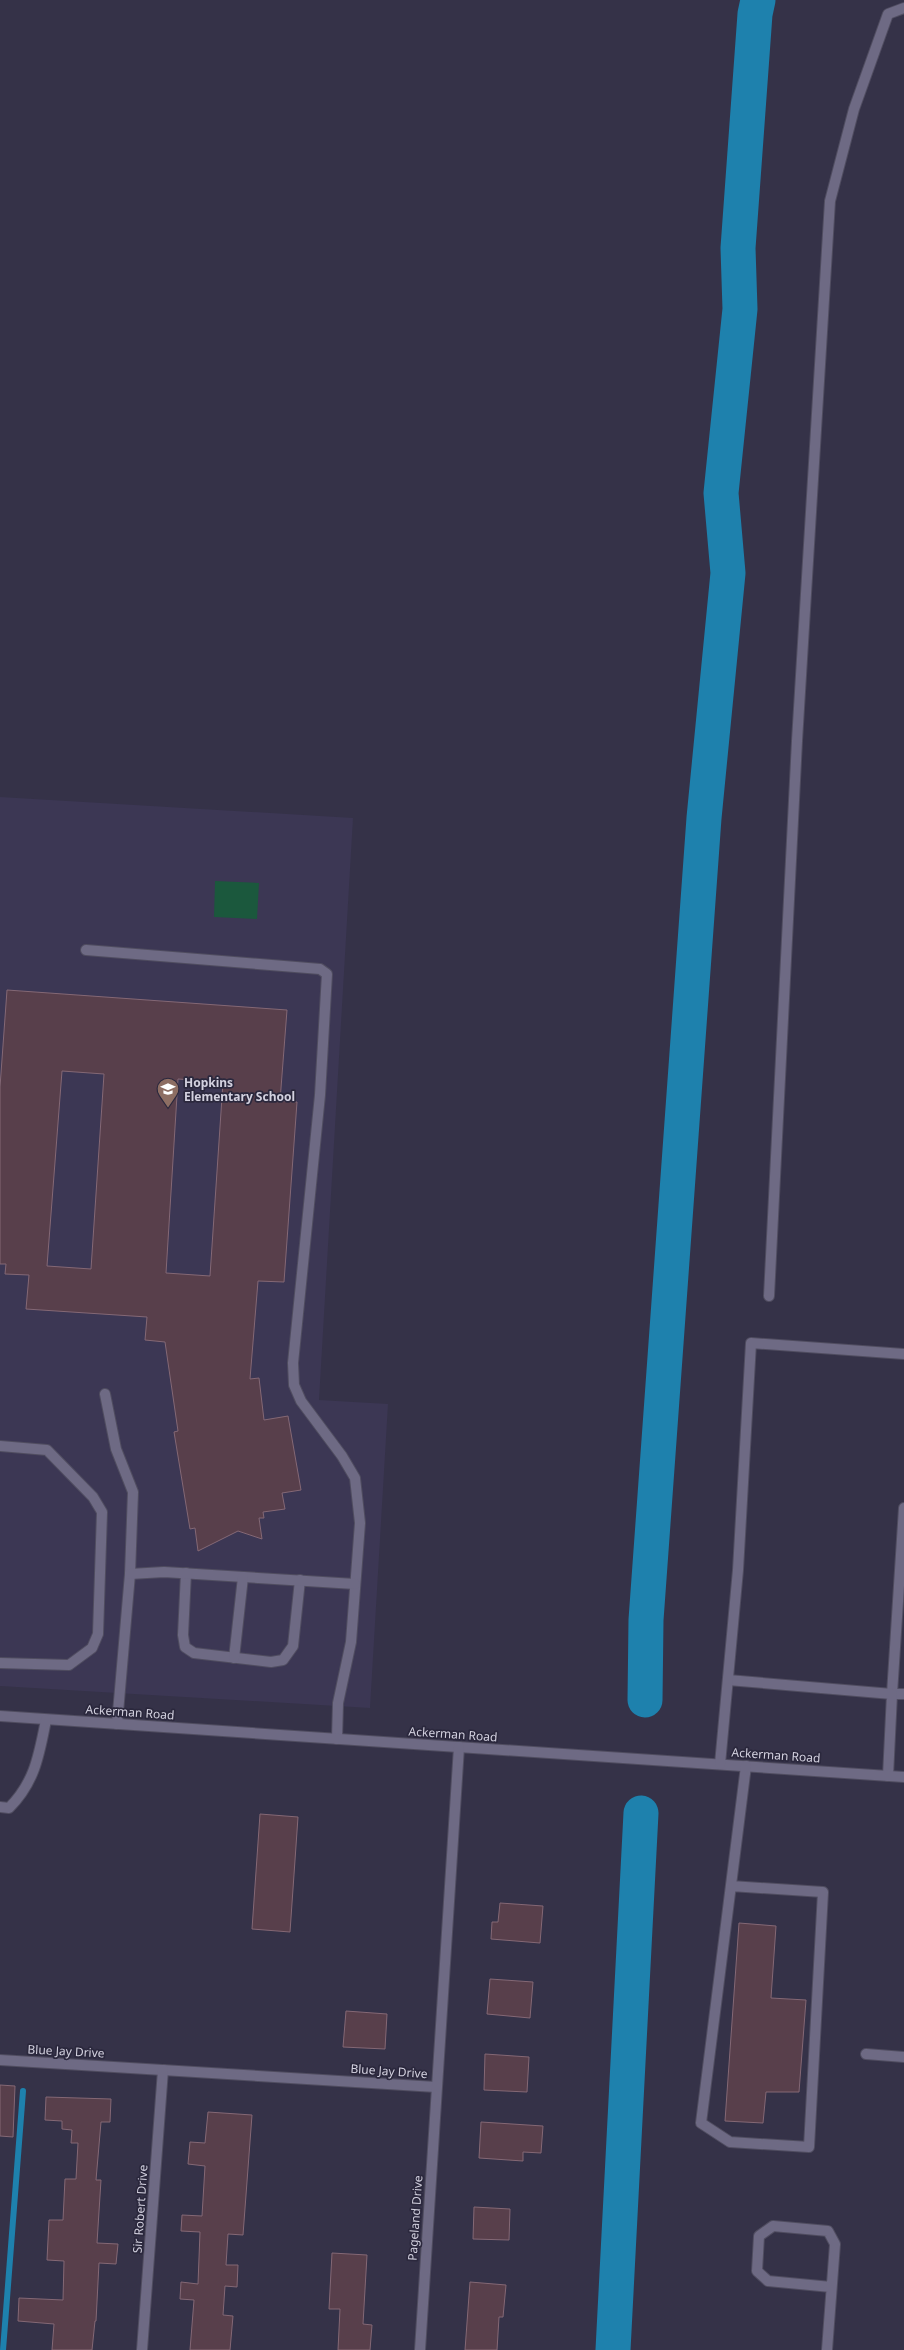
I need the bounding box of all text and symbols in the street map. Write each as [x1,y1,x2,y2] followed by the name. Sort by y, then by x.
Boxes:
[184,1074,295,1105] place label: Hopkins Elementary School
[155,1076,181,1109] school or university icon: Hopkins Elementary School
[85,1700,175,1724] street label: Ackerman Road
[408,1722,498,1746] street label: Ackerman Road
[731,1743,821,1767] street label: Ackerman Road
[27,2040,105,2062] street label: Blue Jay Drive
[350,2060,428,2082] street label: Blue Jay Drive
[128,2164,152,2254] street label: Sir Robert Drive
[404,2175,426,2261] street label: Pageland Drive

